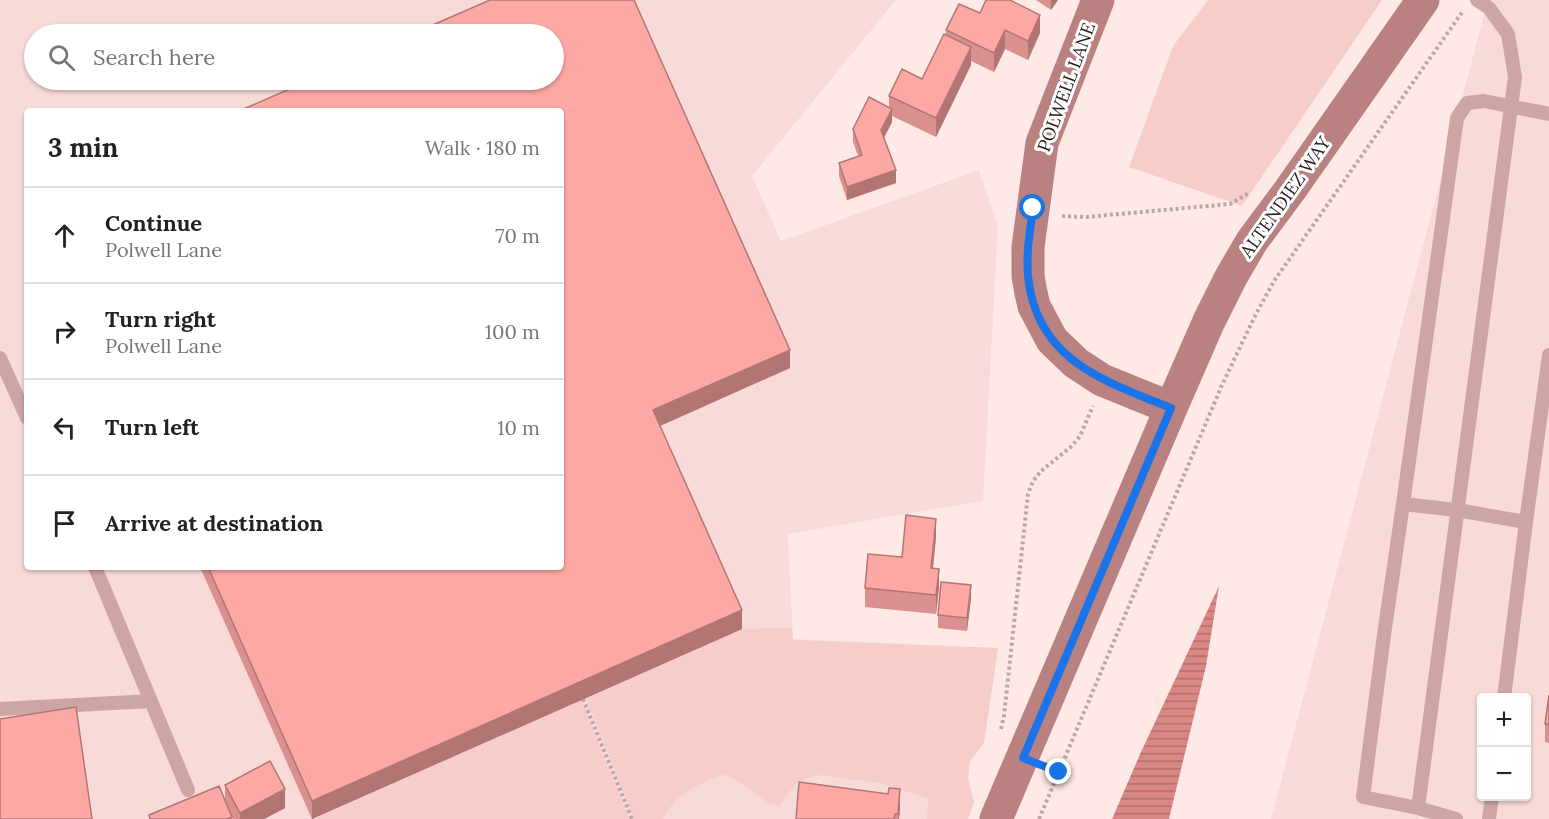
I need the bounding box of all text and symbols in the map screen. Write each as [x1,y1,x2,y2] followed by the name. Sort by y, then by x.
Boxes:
[1032,19,1100,155] street label: POLWELL LANE
[24,24,564,90] search box
[45,41,78,74] icon: search
[93,43,215,71] text: Search here
[48,131,118,164] text: 3 min
[1234,132,1336,263] street label: ALTENDIEZ WAY
[425,135,540,160] text: Walk · 180 m
[1019,194,1045,220] route start
[105,209,202,237] text: Continue
[48,219,81,252] icon: ahead
[495,223,540,248] text: 70 m
[105,237,222,262] text: Polwell Lane
[105,305,216,333] text: Turn right
[48,315,81,348] icon: right
[485,319,540,344] text: 100 m
[105,333,222,358] text: Polwell Lane
[48,411,81,444] icon: left
[105,413,199,441] text: Turn left
[497,415,540,440] text: 10 m
[48,507,81,540] icon: arrive
[105,509,323,537] text: Arrive at destination
[1477,693,1531,801] map controls
[1477,693,1531,747] button: +
[1477,747,1531,801] button: −
[1045,758,1071,784] route end

